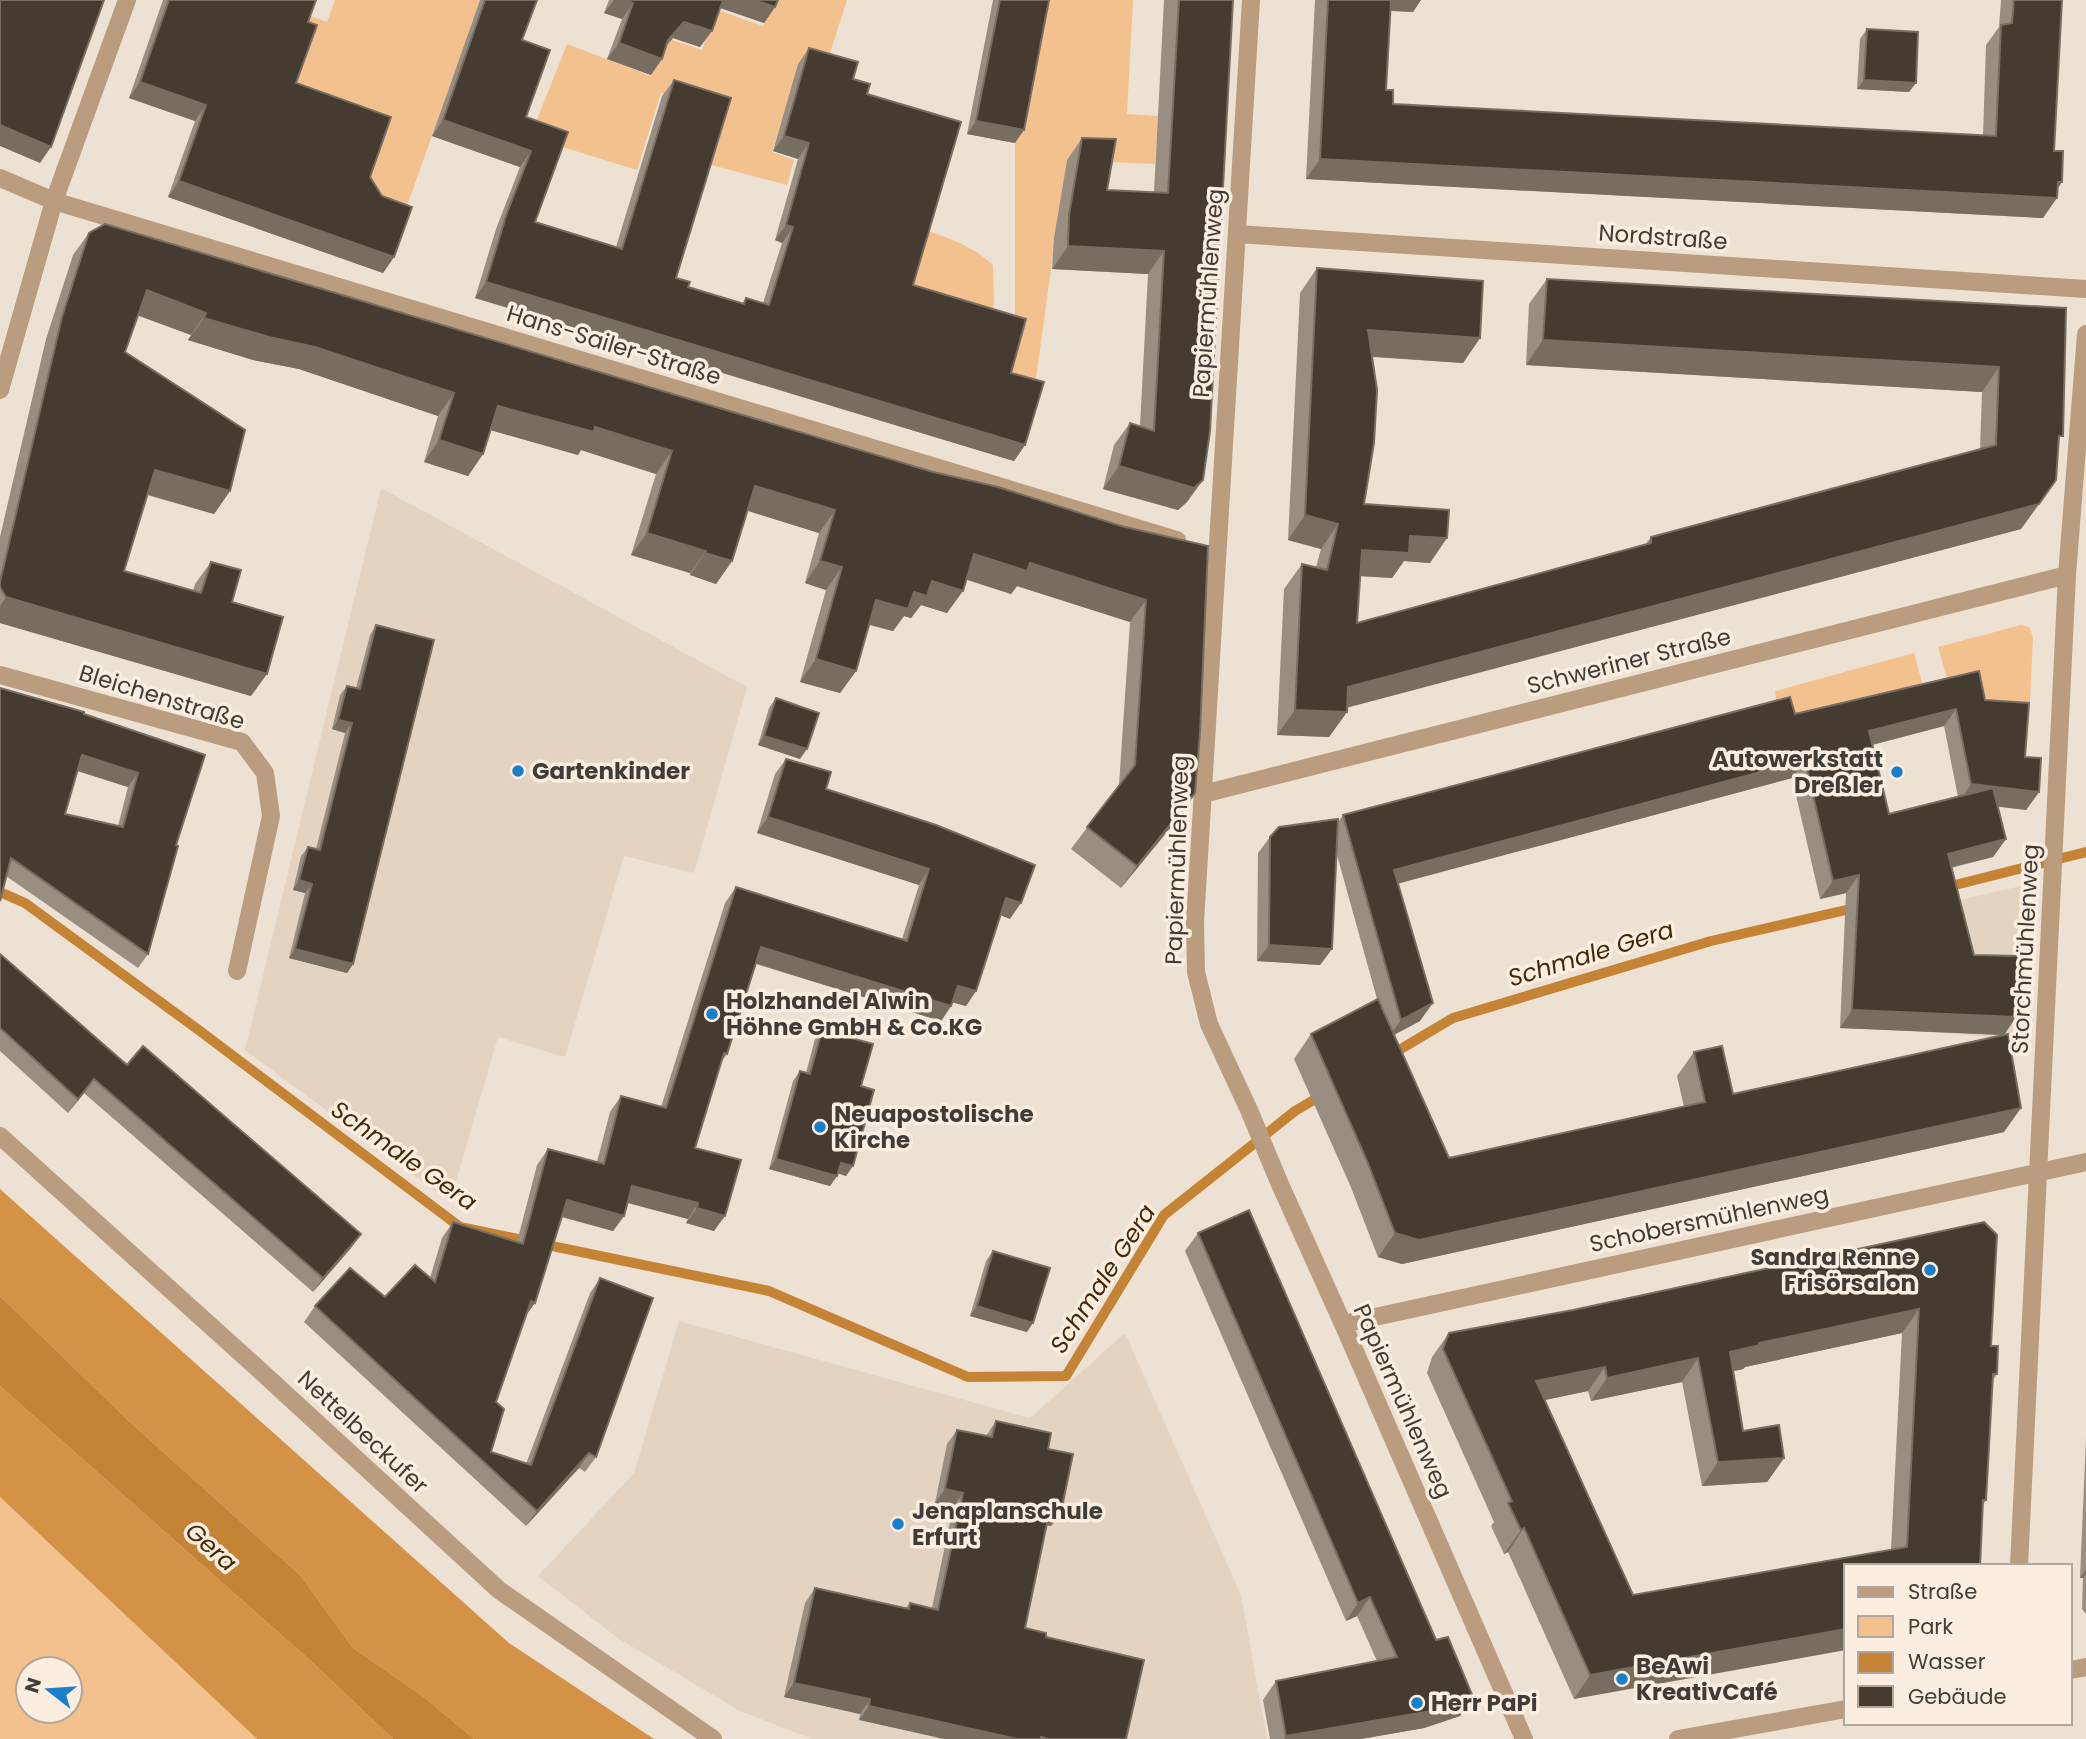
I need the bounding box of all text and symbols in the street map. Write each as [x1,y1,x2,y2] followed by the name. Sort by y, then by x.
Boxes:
[1185,187,1231,399] street label: Papiermühlenweg
[1597,217,1729,257] street label: Nordstraße
[503,297,725,393] street label: Hans-Sailer-Straße
[1524,620,1734,702] street label: Schweriner Straße
[75,657,249,737] street label: Bleichenstraße
[1712,743,1883,801] place label: Autowerkstatt Dreßler
[532,755,690,787] place label: Gartenkinder
[1157,755,1197,965] street label: Papiermühlenweg
[510,763,526,779] marker: Gartenkinder
[1889,764,1905,780] marker: Autowerkstatt Dreßler
[2004,843,2046,1055] street label: Storchmühlenweg
[1504,913,1678,994] water label: Schmale Gera
[726,985,982,1043] place label: Holzhandel Alwin Höhne GmbH & Co.KG
[704,1006,720,1022] marker: Holzhandel Alwin Höhne GmbH & Co.KG
[325,1093,484,1218] water label: Schmale Gera
[834,1098,1034,1156] place label: Neuapostolische Kirche
[812,1119,828,1135] marker: Neuapostolische Kirche
[1586,1178,1832,1260] street label: Schobersmühlenweg
[1042,1198,1163,1360] water label: Schmale Gera
[1750,1241,1916,1299] place label: Sandra Renne Frisörsalon
[1922,1262,1938,1278] marker: Sandra Renne Frisörsalon
[1346,1299,1460,1503] street label: Papiermühlenweg
[291,1363,435,1501] street label: Nettelbeckufer
[912,1495,1103,1553] place label: Jenaplanschule Erfurt
[178,1515,244,1579] water label: Gera
[890,1516,906,1532] marker: Jenaplanschule Erfurt
[1844,1564,2072,1725] legend
[1908,1577,1977,1606] text: Straße
[1908,1612,1953,1641] text: Park
[1908,1647,1986,1676] text: Wasser
[1636,1650,1778,1708] place label: BeAwi KreativCafé
[14,1655,84,1725] north arrow
[1614,1671,1630,1687] marker: BeAwi KreativCafé
[18,1674,48,1696] text: N
[1908,1682,2006,1711] text: Gebäude
[1431,1687,1538,1719] place label: Herr PaPi
[1409,1695,1425,1711] marker: Herr PaPi

